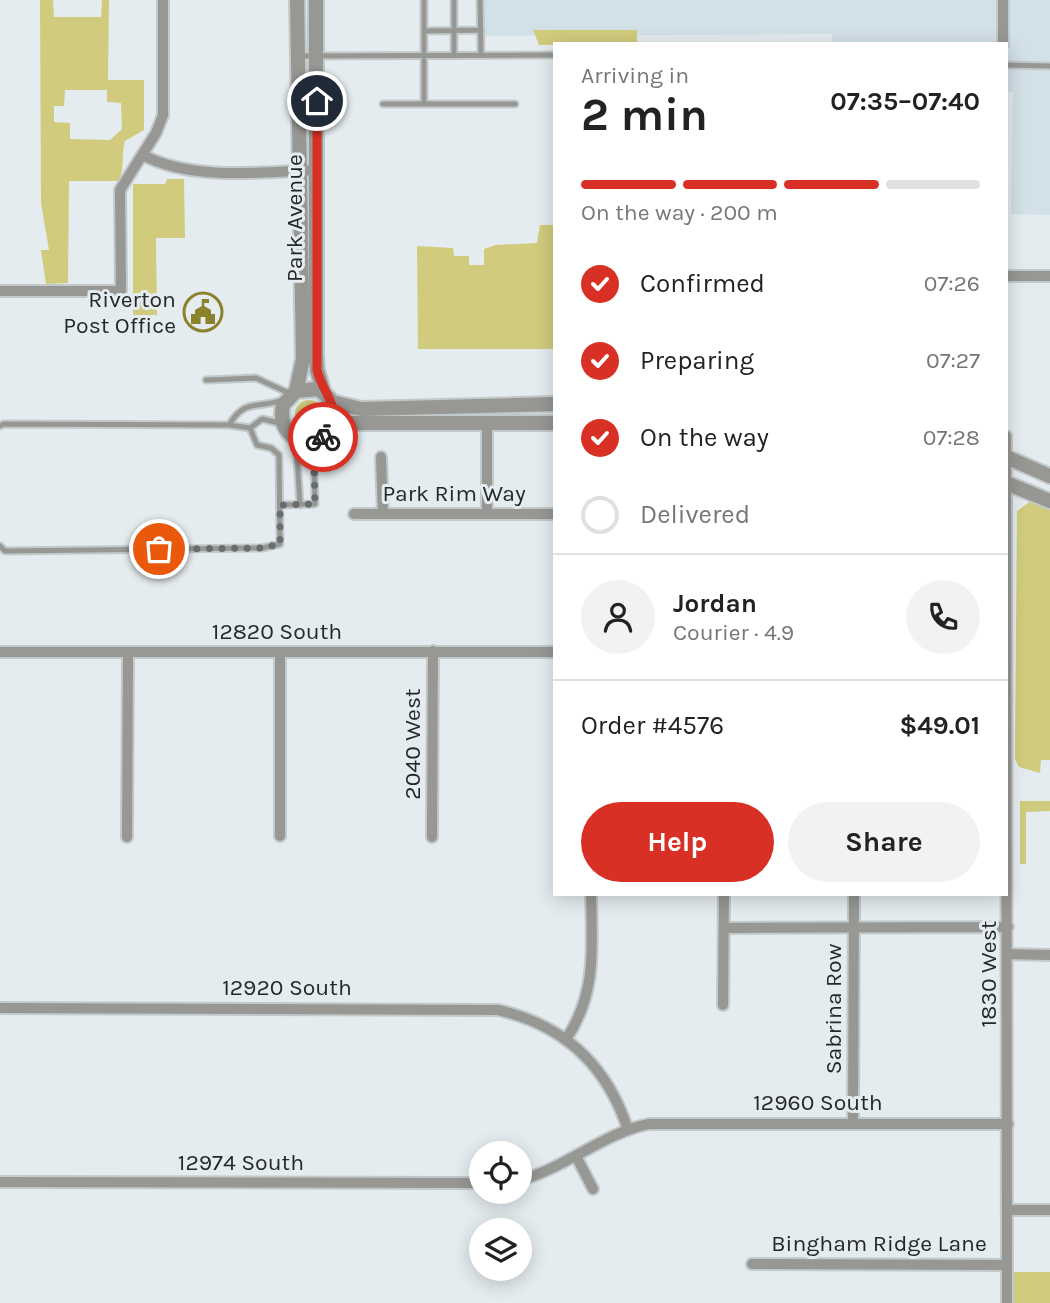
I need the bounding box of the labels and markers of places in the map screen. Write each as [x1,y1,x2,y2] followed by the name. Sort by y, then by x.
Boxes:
[287,71,347,131] pin
[63,286,176,339] place label: Riverton Post Office
[182,291,224,333] public building icon: Riverton Post Office
[129,519,189,579] pin

